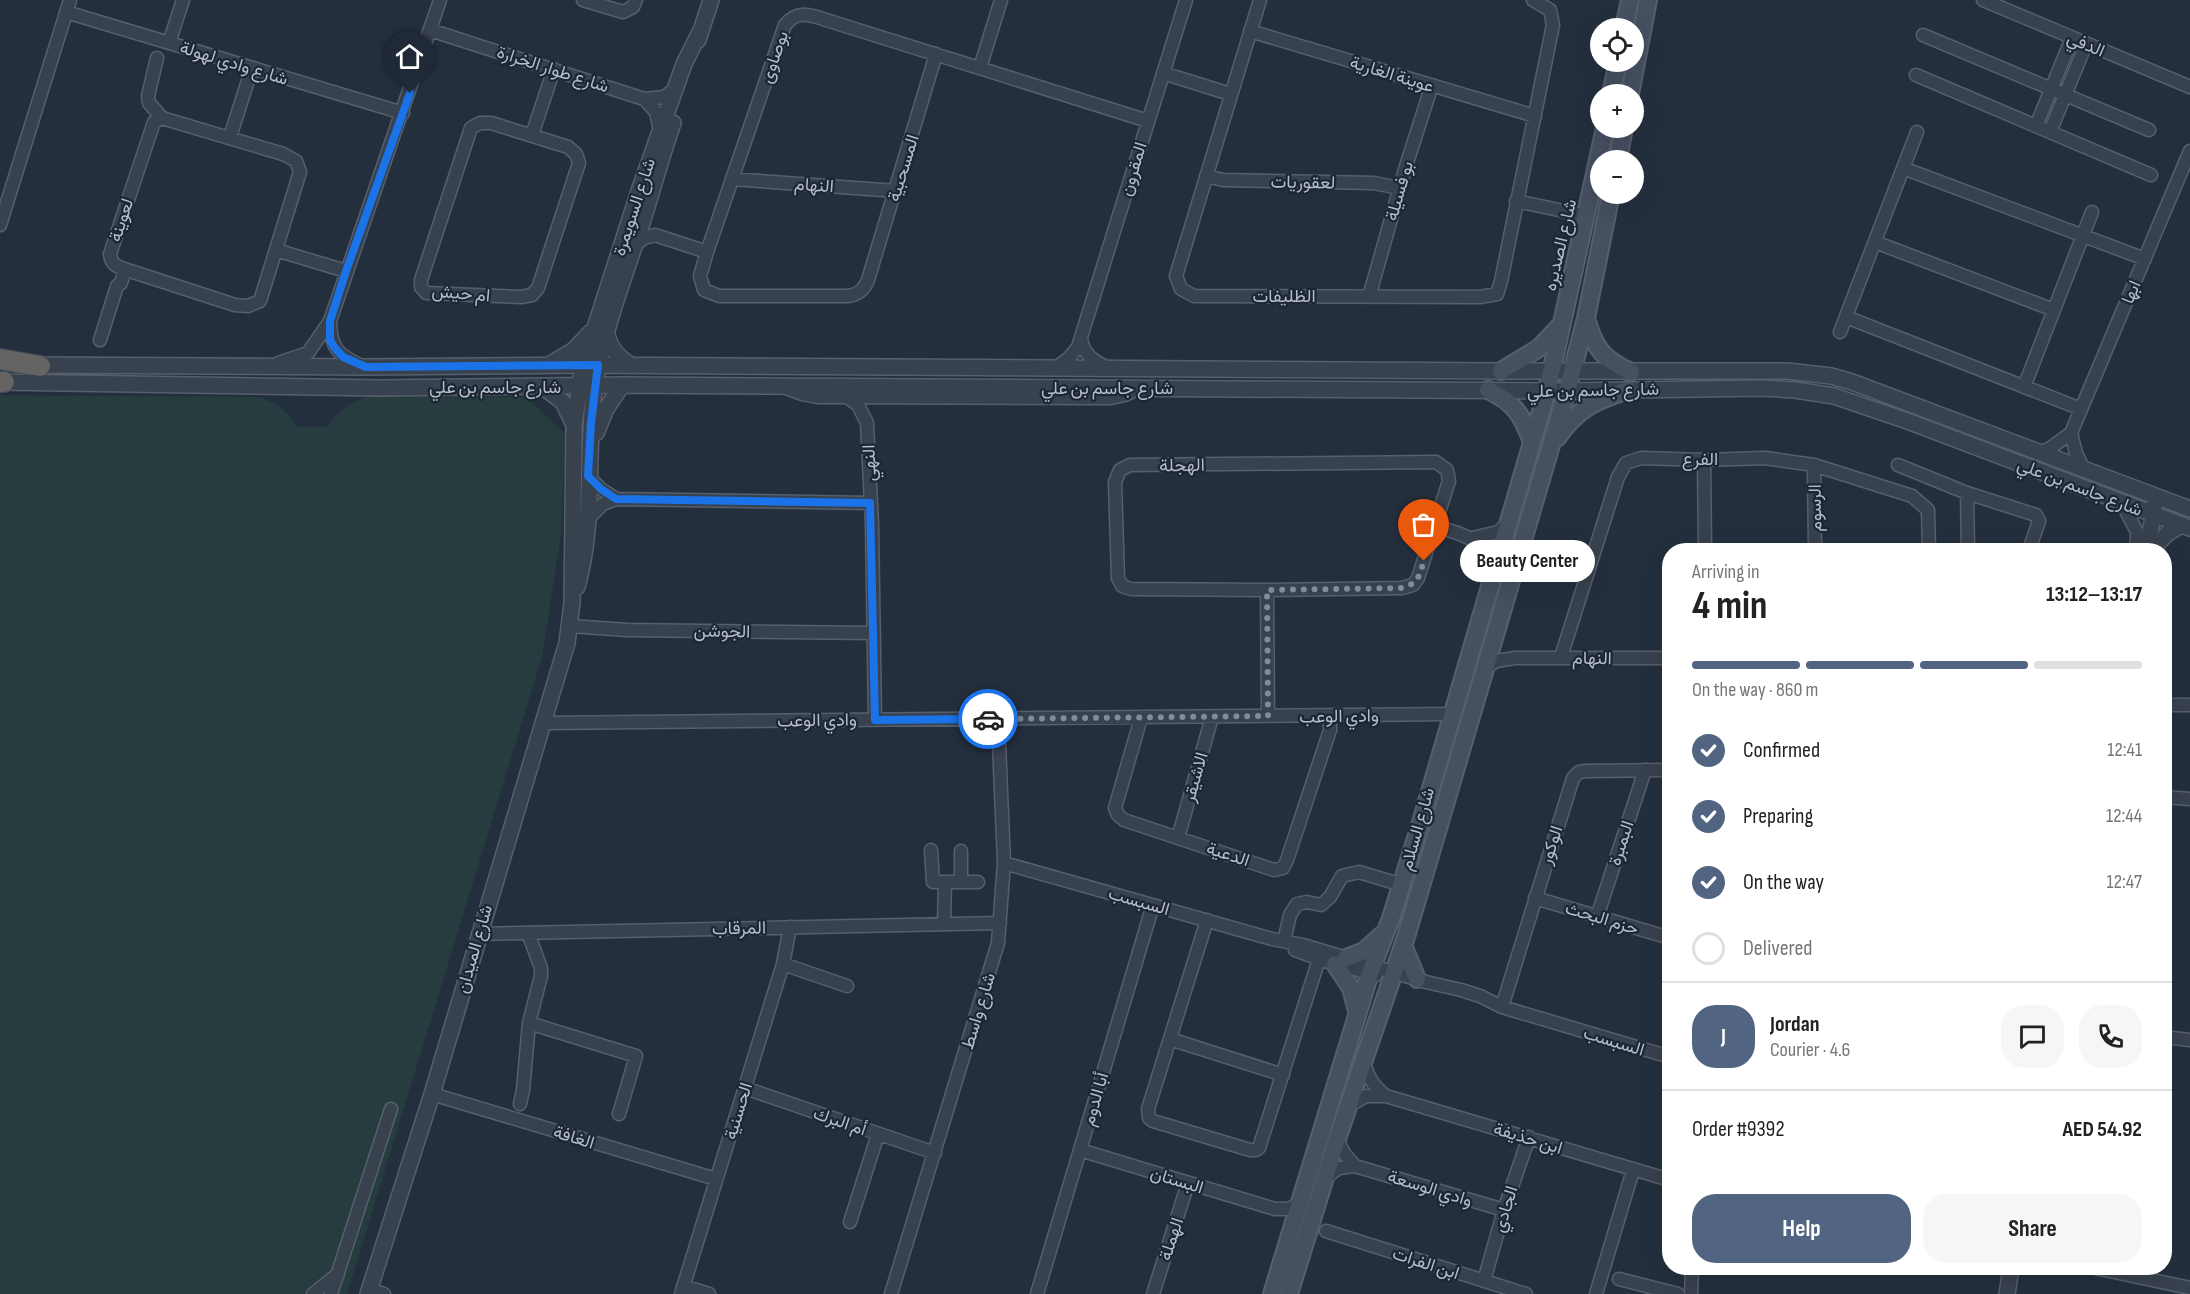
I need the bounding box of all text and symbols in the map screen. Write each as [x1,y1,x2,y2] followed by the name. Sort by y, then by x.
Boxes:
[1590,18,1644,204] map controls
[1590,18,1644,72] button: locate
[2062,27,2108,65] street label: الدفي
[756,28,793,86] street label: بوصاوى
[384,31,435,93] pin
[176,37,291,94] street label: شارع وادي لهولة
[393,40,426,73] icon: home
[494,41,612,98] street label: شارع طوار الخرارة
[1347,52,1436,97] street label: عوينة الغارية
[1590,84,1644,138] button: +
[883,132,924,204] street label: المسحبية
[1115,140,1152,199] street label: المقرون
[1590,150,1644,204] button: −
[609,156,661,259] street label: شارع السويمرة
[1381,159,1418,223] street label: بو فسيلة
[1270,171,1336,194] street label: لعقوريات
[793,174,835,198] street label: النهام
[105,196,138,245] street label: لعوينة
[1540,197,1582,293] street label: شارع الصديره
[2117,277,2146,307] street label: ابها
[431,280,491,308] street label: ام حيش
[1252,286,1316,307] street label: الظليفات
[429,377,561,402] street label: شارع جاسم بن علي
[1041,378,1173,403] street label: شارع جاسم بن علي
[1527,379,1659,406] street label: شارع جاسم بن علي
[858,444,885,482] street label: النهي
[1682,449,1718,471] street label: الفرع
[2013,454,2145,525] street label: شارع جاسم بن علي
[1159,455,1205,476] street label: الهجلة
[1805,484,1827,532] street label: الرسوم
[1398,499,1449,561] pin
[1407,508,1440,541] icon: bag
[1460,540,1595,582] callout: Beauty Center
[1476,549,1579,573] text: Beauty Center
[1692,560,1760,584] text: Arriving in
[2046,581,2142,608] text: 13:12–13:17
[1692,583,1767,630] text: 4 min
[693,621,751,642] street label: الجوشن
[1572,648,1612,670] street label: النهام
[1692,678,1818,702] text: On the way · 860 m
[958,689,1018,749] courier
[972,703,1005,736] icon: car
[1299,705,1379,732] street label: وادي الوعب
[777,709,857,736] street label: وادي الوعب
[1692,734,1725,767] icon: check
[1743,737,1820,764] text: Confirmed
[2107,738,2142,762] text: 12:41
[1178,750,1213,806] street label: الاشيقر
[1396,785,1440,873] street label: شارع السلام
[1692,800,1725,833] icon: check
[1743,803,1813,830] text: Preparing
[2106,804,2142,828] text: 12:44
[1604,818,1639,868] street label: البمبرة
[1535,823,1568,868] street label: الوكور
[1204,838,1252,871] street label: الدعية
[1692,866,1725,899] icon: check
[1743,869,1824,896] text: On the way
[2107,870,2142,894] text: 12:47
[1106,883,1172,920] street label: السبسب
[1562,897,1641,941] street label: حزم البحث
[452,902,498,996] street label: شارع الميدان
[712,918,766,939] street label: المرقاب
[1743,935,1812,962] text: Delivered
[957,970,1001,1052] street label: شارع واسط
[2001,1005,2064,1068] button: chat
[2079,1005,2142,1068] button: phone
[1770,1011,1819,1038] text: Jordan
[1581,1022,1647,1061] street label: السبسب
[1721,1023,1726,1050] text: J
[1770,1038,1850,1062] text: Courier · 4.6
[1078,1070,1114,1129] street label: أبا الدوم
[720,1080,757,1142] street label: الحسنية
[810,1103,869,1141] street label: أم البرك
[1692,1116,1784,1143] text: Order #9392
[2062,1116,2142,1143] text: AED 54.92
[1491,1118,1565,1159] street label: ابن حذيفة
[551,1121,597,1154] street label: الغافة
[1148,1162,1206,1199] street label: البستان
[1384,1166,1475,1215] street label: وادي الوسعة
[1488,1183,1526,1236] street label: الجادي
[1692,1194,1911,1263] button: Help
[1923,1194,2142,1263] button: Share
[1155,1215,1188,1263] street label: الهملة
[1390,1243,1462,1284] street label: ابن الفرات

